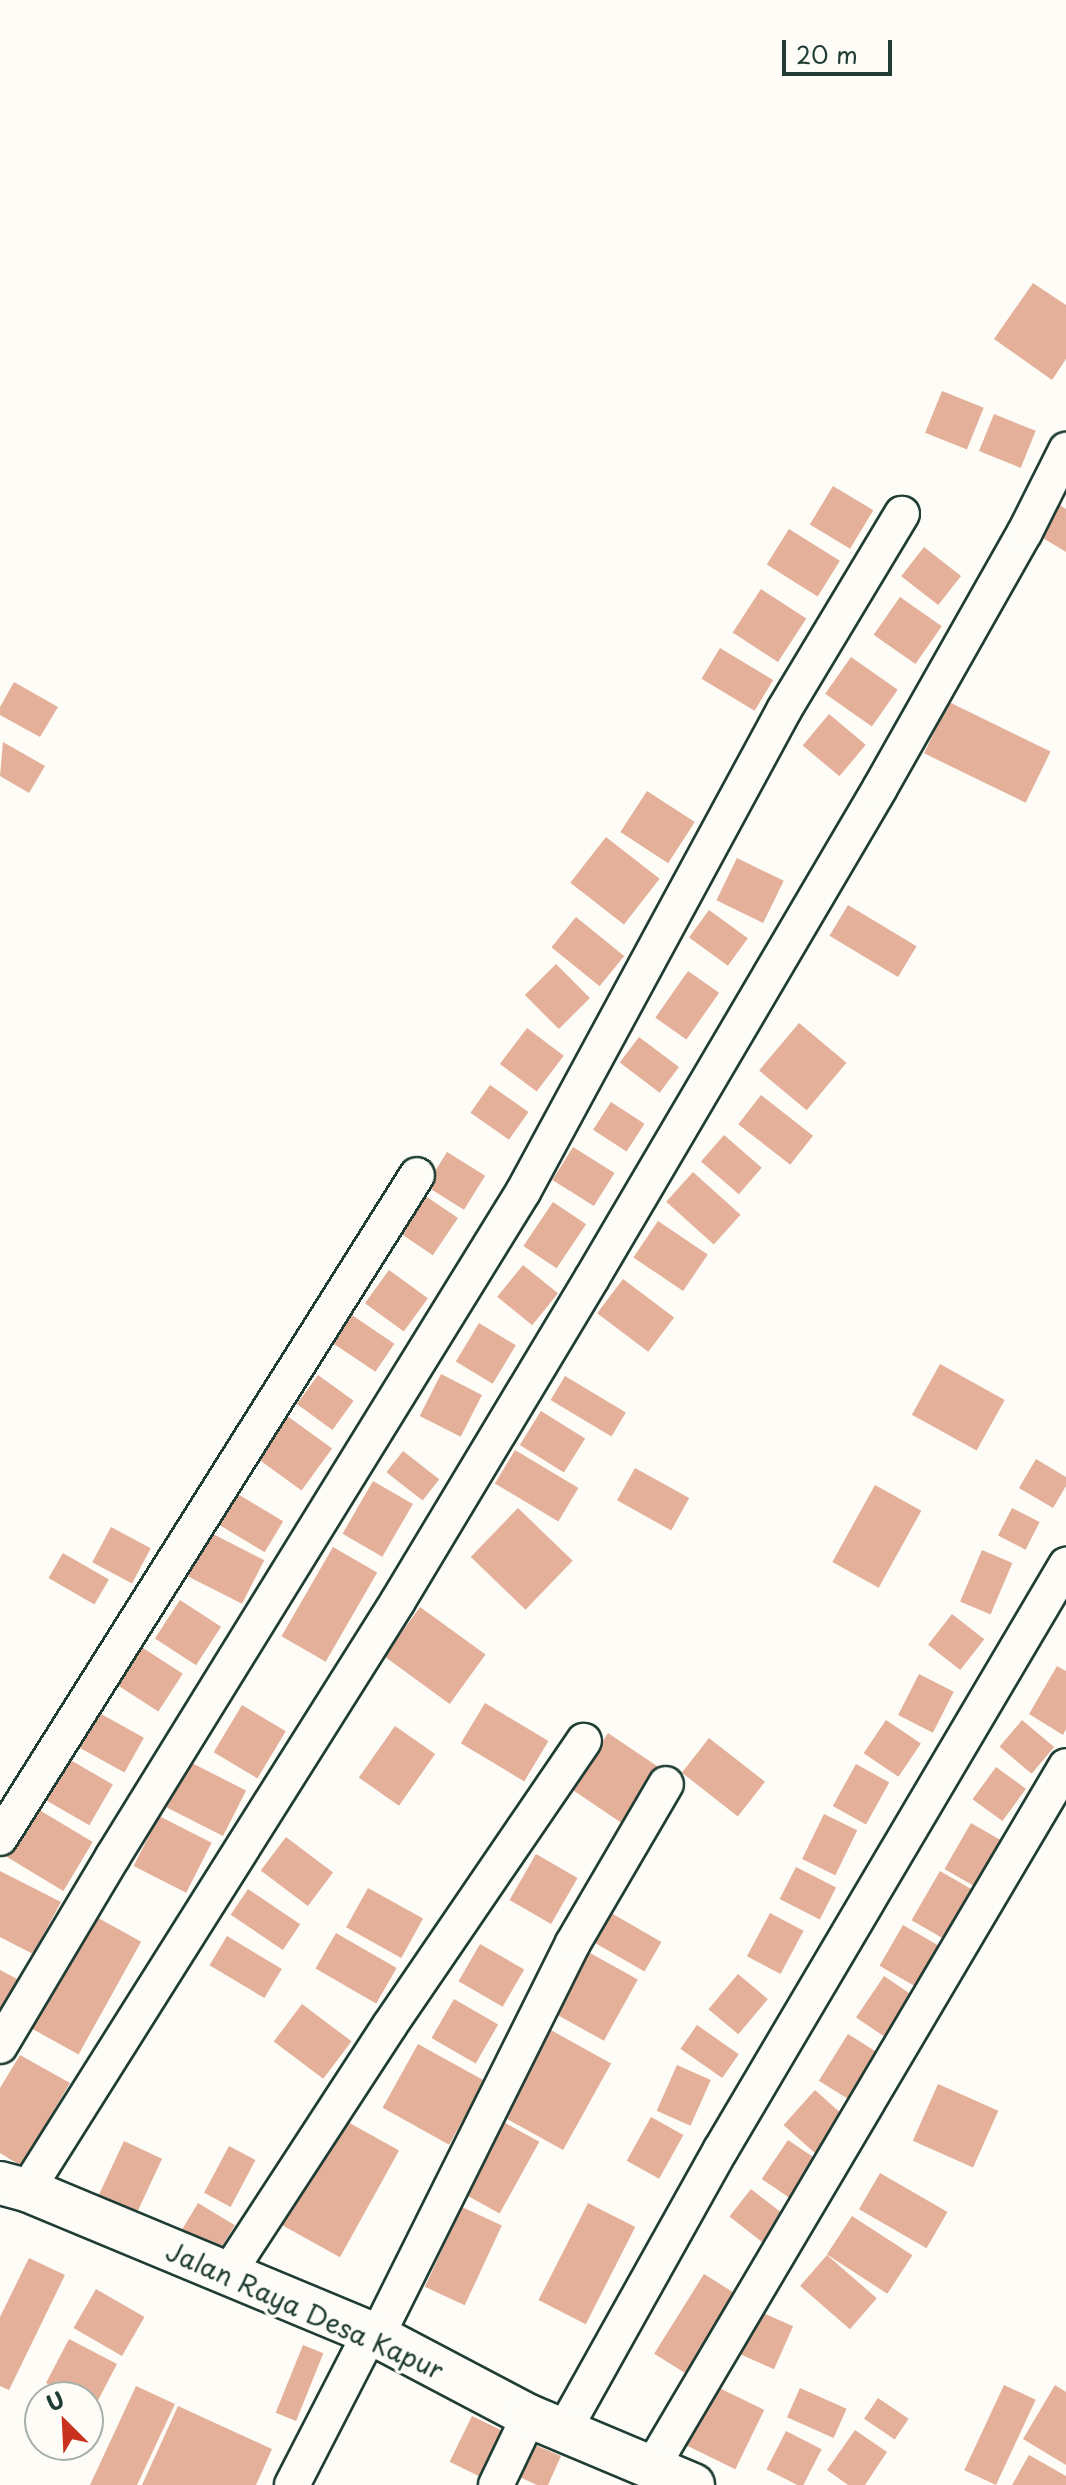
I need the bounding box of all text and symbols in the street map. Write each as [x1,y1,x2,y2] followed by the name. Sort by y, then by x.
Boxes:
[786,24,896,74] scale bar
[796,36,858,72] text: 20 m
[162,2235,448,2385] street label: Jalan Raya Desa Kapur
[24,2381,104,2461] north arrow
[40,2382,69,2419] text: U

